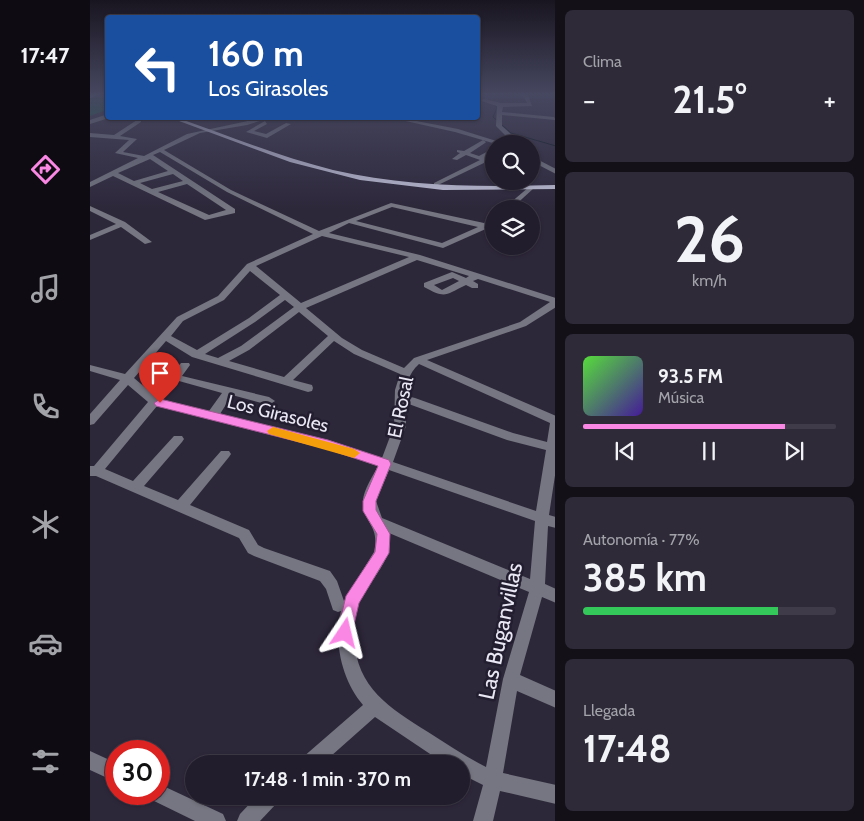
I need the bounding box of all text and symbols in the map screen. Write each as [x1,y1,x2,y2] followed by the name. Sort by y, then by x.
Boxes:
[208,32,304,75] text: 160 m
[125,35,190,100] icon: left
[20,42,70,69] text: 17:47
[583,52,622,71] text: Clima
[208,75,328,102] text: Los Girasoles
[673,76,746,123] text: 21.5°
[583,83,595,117] text: −
[824,83,836,117] text: +
[485,135,540,255] map controls
[485,135,540,190] button: search
[28,152,63,187] icon: directions
[674,199,745,278] text: 26
[485,200,540,255] button: layers
[28,271,63,306] icon: music
[692,271,727,290] text: km/h
[139,352,181,403] pin
[146,359,174,387] icon: arrive
[658,365,723,388] text: 93.5 FM
[383,374,418,440] street label: El Rosal
[658,388,704,407] text: Música
[28,389,63,424] icon: phone
[225,390,331,437] street label: Los Girasoles
[611,437,639,465] icon: previous
[695,437,723,465] icon: pause
[780,437,808,465] icon: next
[28,507,63,542] icon: climate
[583,530,700,549] text: Autonomía · 77%
[583,554,707,601] text: 385 km
[473,560,528,702] street label: Las Buganvillas
[318,606,370,658] position arrow
[28,626,63,661] icon: car
[583,701,635,720] text: Llegada
[583,725,671,772] text: 17:48
[105,740,170,805] speed limit sign: 30
[28,744,63,779] icon: filters
[244,768,411,791] text: 17:48 · 1 min · 370 m

